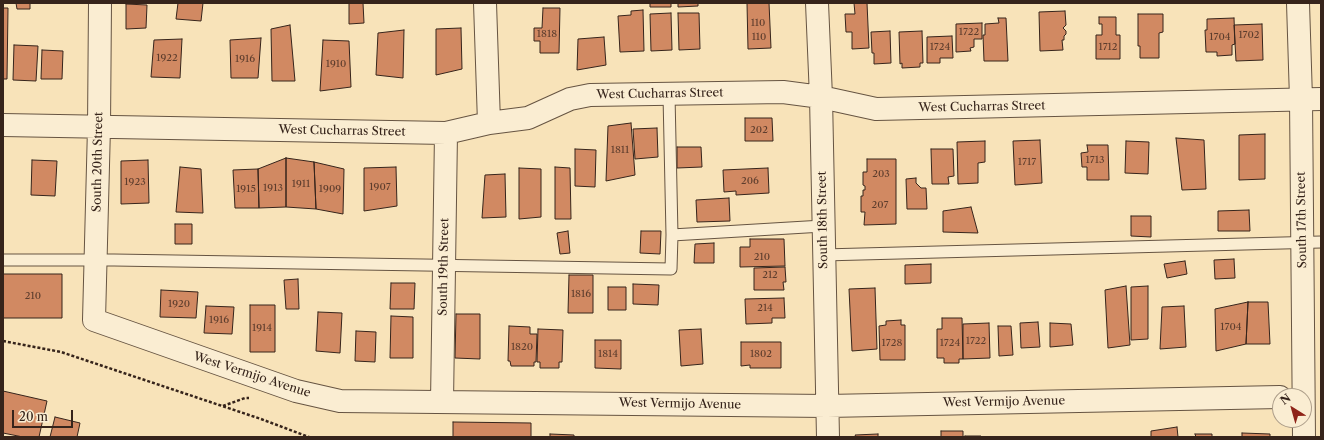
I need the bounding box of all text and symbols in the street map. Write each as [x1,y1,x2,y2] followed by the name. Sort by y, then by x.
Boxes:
[751,17,765,29] house number: 110
[959,26,979,38] house number: 1722
[537,28,557,40] house number: 1818
[1238,29,1260,41] house number: 1702
[752,31,766,43] house number: 110
[1209,31,1231,43] house number: 1704
[930,41,950,53] house number: 1724
[1098,41,1118,53] house number: 1712
[156,52,178,64] house number: 1922
[235,53,255,65] house number: 1916
[326,58,346,70] house number: 1910
[596,86,724,102] street label: West Cucharras Street
[918,99,1046,115] street label: West Cucharras Street
[90,112,106,212] street label: South 20th Street
[278,123,406,139] street label: West Cucharras Street
[750,124,768,136] house number: 202
[611,144,629,156] house number: 1811
[1086,154,1104,166] house number: 1713
[1018,156,1036,168] house number: 1717
[872,168,890,180] house number: 203
[815,171,831,269] street label: South 18th Street
[1294,171,1310,269] street label: South 17th Street
[741,175,759,187] house number: 206
[124,176,146,188] house number: 1923
[292,178,310,190] house number: 1911
[369,181,391,193] house number: 1907
[263,182,283,194] house number: 1913
[236,183,256,195] house number: 1915
[319,183,341,195] house number: 1909
[871,199,889,211] house number: 207
[436,218,452,316] street label: South 19th Street
[754,251,770,263] house number: 210
[762,269,778,281] house number: 212
[571,288,591,300] house number: 1816
[25,290,41,302] house number: 210
[168,298,190,310] house number: 1920
[757,302,773,314] house number: 214
[209,314,229,326] house number: 1916
[1220,321,1242,333] house number: 1704
[252,322,272,334] house number: 1914
[966,335,986,347] house number: 1722
[882,337,902,349] house number: 1728
[940,337,960,349] house number: 1724
[511,341,533,353] house number: 1820
[598,348,618,360] house number: 1814
[750,348,772,360] house number: 1802
[192,349,312,401] street label: West Vermijo Avenue
[1272,388,1312,428] north arrow
[1277,391,1293,408] text: N
[943,394,1065,410] street label: West Vermijo Avenue
[619,396,741,412] street label: West Vermijo Avenue
[14,402,75,428] scale bar
[19,409,48,424] text: 20 m

